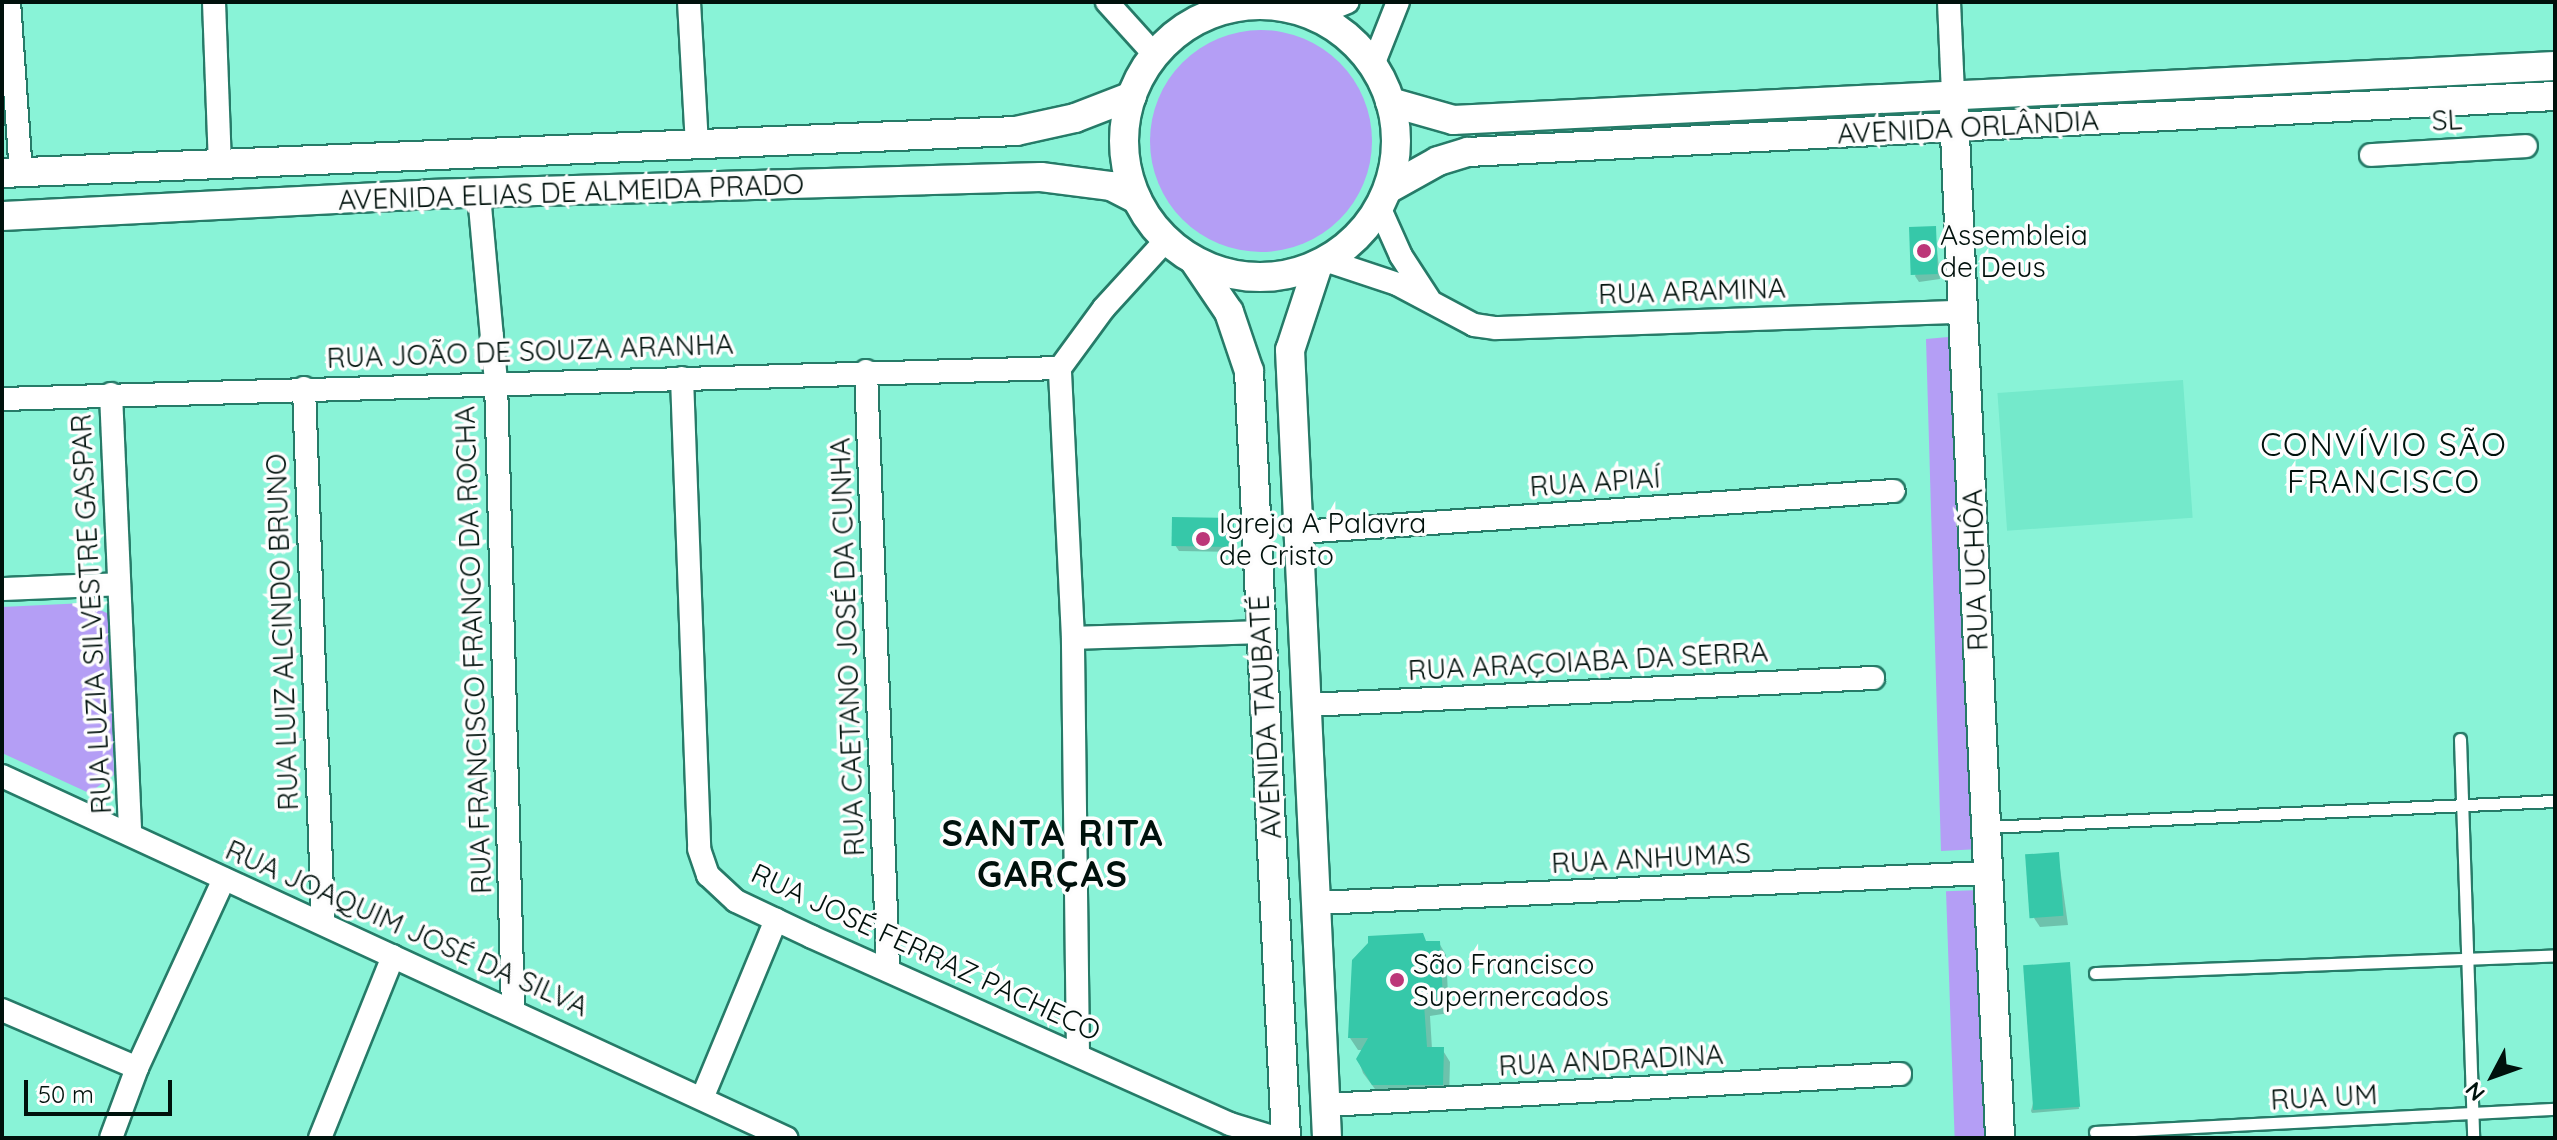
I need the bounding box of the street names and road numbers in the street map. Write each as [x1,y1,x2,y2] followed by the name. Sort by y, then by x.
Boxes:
[2431,102,2463,138] street label: SL
[1836,103,2100,151] street label: AVENIDA ORLÂNDIA
[337,167,805,217] street label: AVENIDA ELIAS DE ALMEIDA PRADO
[1598,271,1786,311] street label: RUA ARAMINA
[326,327,734,375] street label: RUA JOÃO DE SOUZA ARANHA
[448,405,498,895] street label: RUA FRANCISCO FRANCO DA ROCHA
[64,413,118,815] street label: RUA LUZIA SILVESTRE GASPAR
[823,437,871,857] street label: RUA CAETANO JOSÉ DA CUNHA
[259,453,305,811] street label: RUA LUIZ ALCINDO BRUNO
[1528,461,1662,503] street label: RUA APIAÍ
[1955,488,1995,652] street label: RUA UCHÔA
[1242,594,1288,840] street label: AVENIDA TAUBATÉ
[1407,635,1769,687] street label: RUA ARAÇOIABA DA SERRA
[220,833,594,1023] street label: RUA JOAQUIM JOSÉ DA SILVA
[1550,836,1752,880] street label: RUA ANHUMAS
[746,856,1106,1048] street label: RUA JOSÉ FERRAZ PACHECO
[1498,1037,1724,1083] street label: RUA ANDRADINA
[2270,1077,2378,1117] street label: RUA UM

